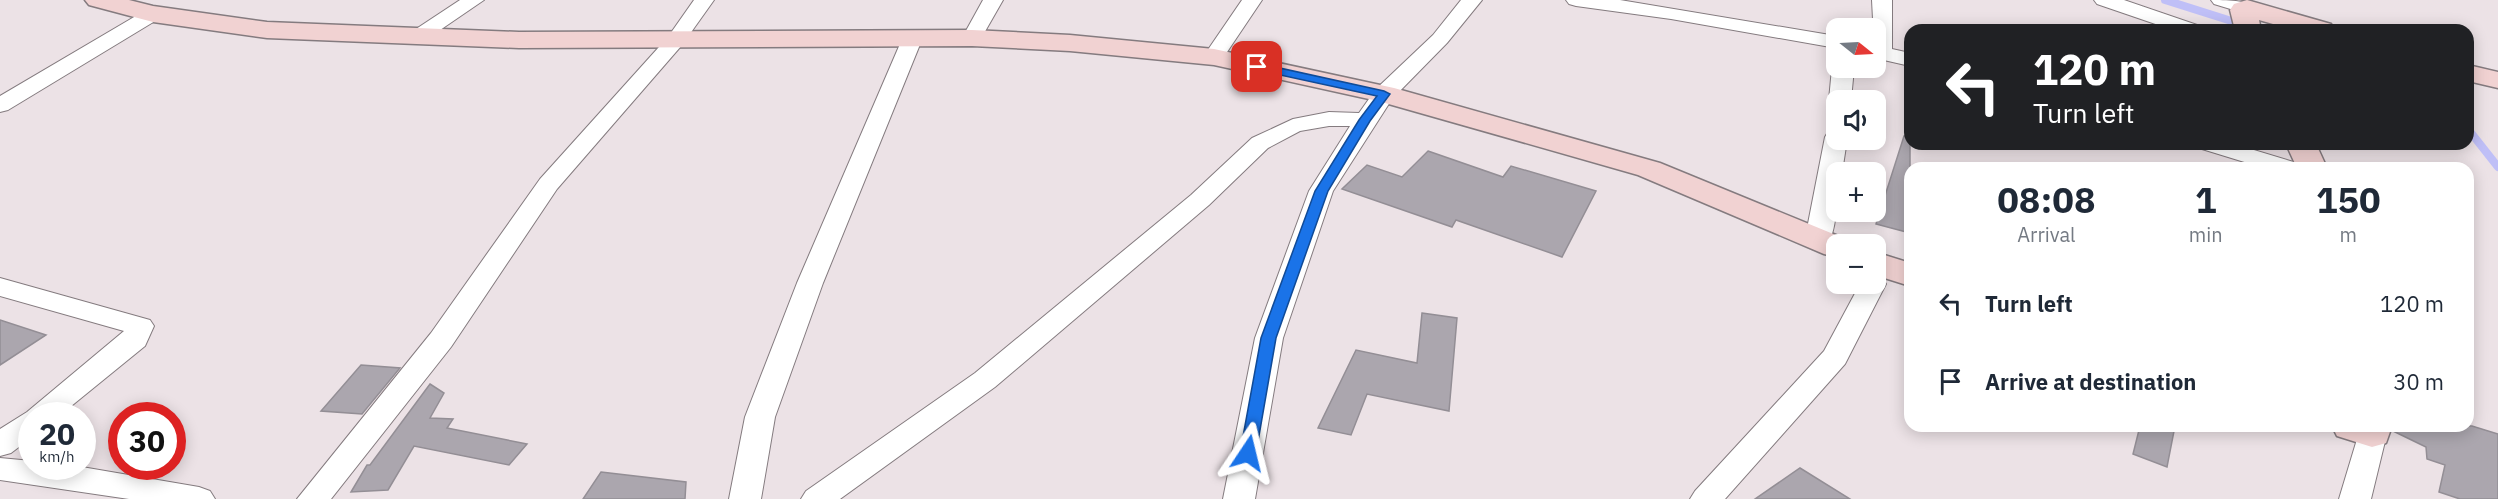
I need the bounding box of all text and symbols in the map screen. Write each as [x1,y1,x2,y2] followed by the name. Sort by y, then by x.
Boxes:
[1826,18,1886,78] north arrow
[1826,18,1886,294] map controls
[1231,41,1282,92] pin
[2033,42,2156,97] text: 120 m
[1934,48,2012,126] icon: left
[1240,50,1273,83] icon: arrive
[1826,90,1886,150] button: sound
[2033,95,2134,130] text: Turn left
[1826,162,1886,222] button: +
[1997,176,2096,223] text: 08:08
[2195,176,2217,223] text: 1
[2316,176,2381,223] text: 150
[2017,221,2076,248] text: Arrival
[2189,221,2223,248] text: min
[2340,221,2357,248] text: m
[1826,234,1886,294] button: −
[1934,287,1967,320] icon: left
[1985,289,2073,318] text: Turn left
[2380,289,2444,318] text: 120 m
[1934,365,1967,398] icon: arrive
[1985,367,2196,396] text: Arrive at destination
[2393,367,2444,396] text: 30 m
[108,402,186,480] speed limit sign: 30
[39,414,75,453] text: 20
[1216,421,1280,485] position arrow
[39,447,75,466] text: km/h

